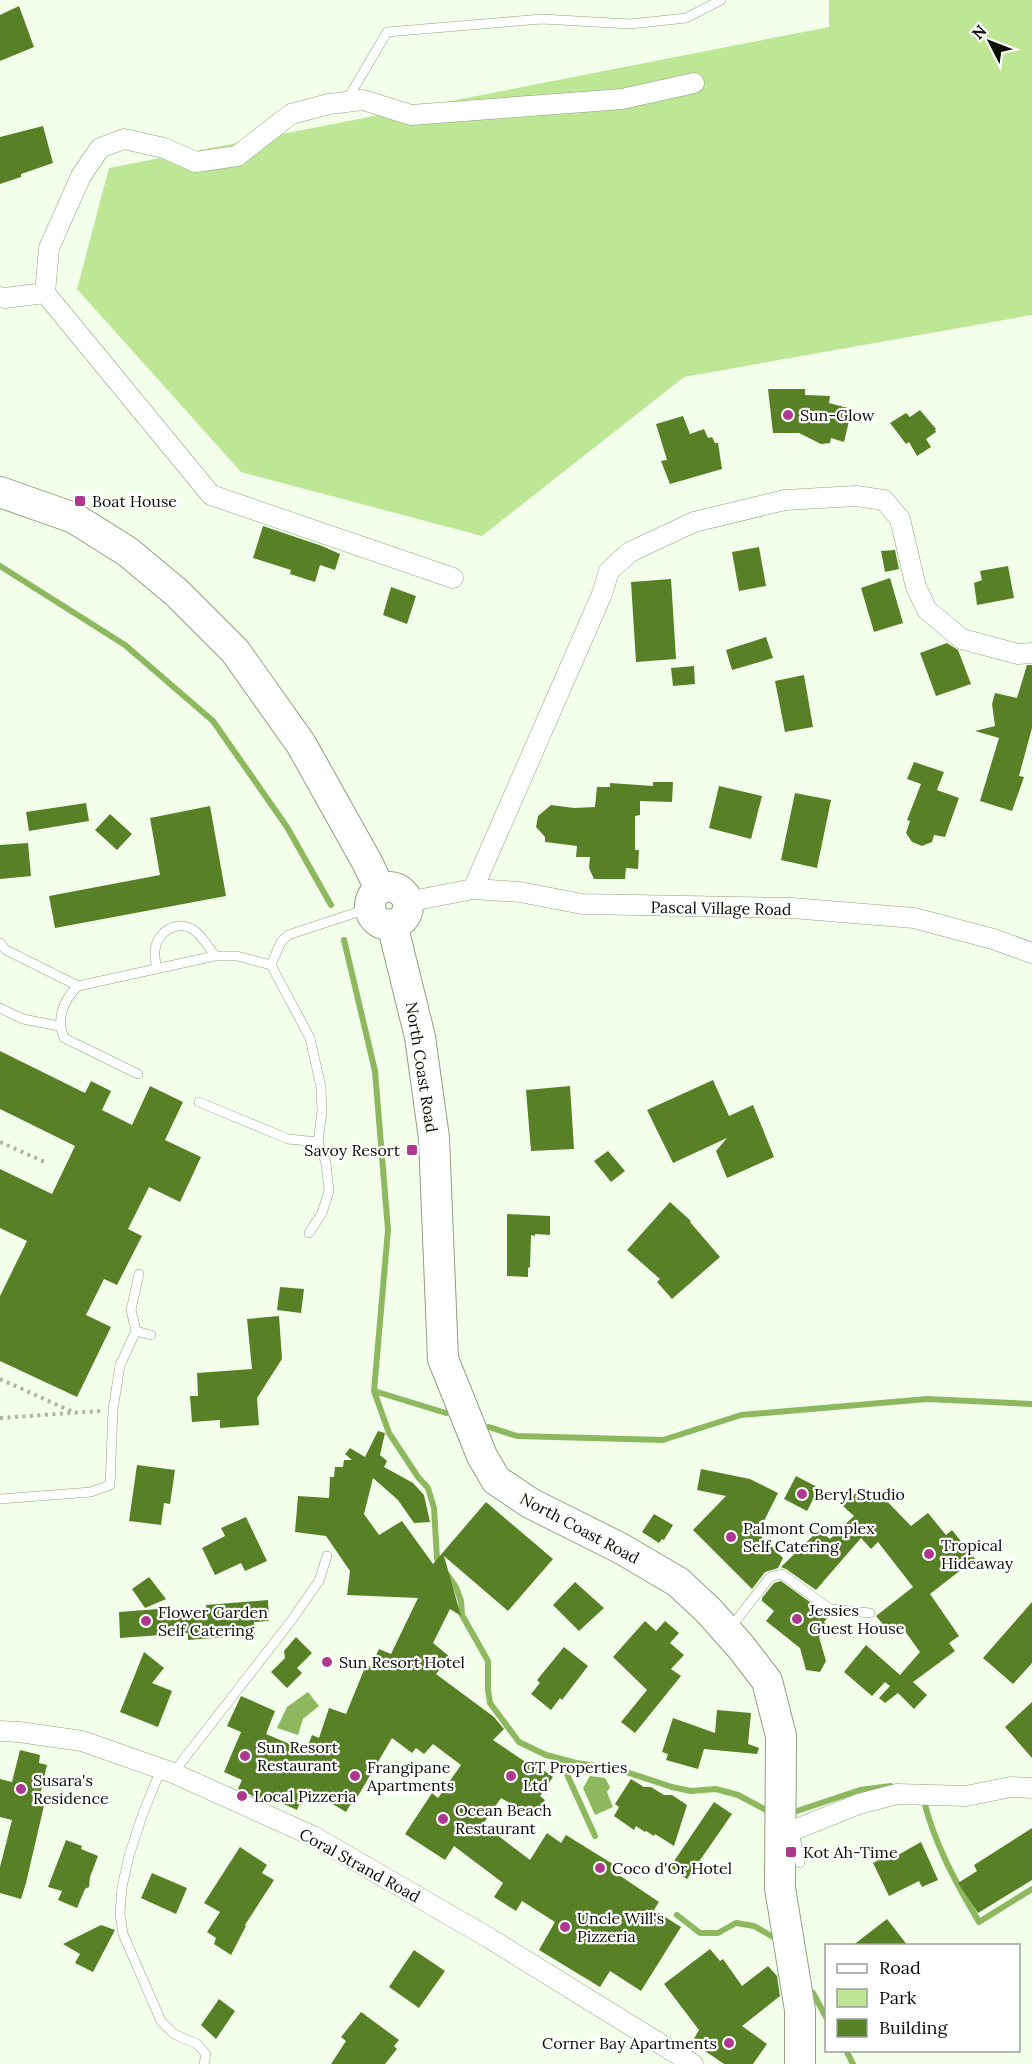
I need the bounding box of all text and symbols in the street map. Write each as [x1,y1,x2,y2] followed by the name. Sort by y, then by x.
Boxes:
[960,12,1020,72] north arrow
[967,21,990,43] text: N
[800,405,875,425] place label: Sun-Glow
[781,408,795,422] marker: Sun-Glow
[92,491,177,511] place label: Boat House
[73,494,87,508] marker: Boat House
[650,897,792,919] street label: Pascal Village Road
[402,1000,442,1134] street label: North Coast Road
[304,1140,401,1160] place label: Savoy Resort
[405,1143,419,1157] marker: Savoy Resort
[814,1484,905,1504] place label: Beryl Studio
[795,1487,809,1501] marker: Beryl Studio
[517,1488,643,1568] street label: North Coast Road
[743,1518,875,1556] place label: Palmont Complex Self Catering
[724,1530,738,1544] marker: Palmont Complex Self Catering
[941,1535,1014,1573] place label: Tropical Hideaway
[922,1547,936,1561] marker: Tropical Hideaway
[808,1600,905,1638] place label: Jessies Guest House
[158,1602,268,1640] place label: Flower Garden Self Catering
[790,1612,804,1626] marker: Jessies Guest House
[139,1614,153,1628] marker: Flower Garden Self Catering
[339,1652,465,1672] place label: Sun Resort Hotel
[320,1655,334,1669] marker: Sun Resort Hotel
[257,1737,339,1775] place label: Sun Resort Restaurant
[238,1749,252,1763] marker: Sun Resort Restaurant
[366,1757,454,1795] place label: Frangipane Apartments
[523,1757,627,1795] place label: GT Properties Ltd
[348,1769,362,1783] marker: Frangipane Apartments
[504,1769,518,1783] marker: GT Properties Ltd
[33,1770,109,1808] place label: Susara's Residence
[14,1782,28,1796] marker: Susara's Residence
[254,1786,357,1806] place label: Local Pizzeria
[235,1789,249,1803] marker: Local Pizzeria
[455,1800,552,1838] place label: Ocean Beach Restaurant
[436,1812,450,1826] marker: Ocean Beach Restaurant
[296,1824,424,1907] street label: Coral Strand Road
[803,1842,898,1862] place label: Kot Ah-Time
[784,1845,798,1859] marker: Kot Ah-Time
[612,1858,732,1878] place label: Coco d'Or Hotel
[593,1861,607,1875] marker: Coco d'Or Hotel
[577,1908,664,1946] place label: Uncle Will's Pizzeria
[558,1920,572,1934] marker: Uncle Will's Pizzeria
[825,1944,1020,2052] legend
[879,1956,921,1979] text: Road
[879,1986,917,2009] text: Park
[879,2016,949,2039] text: Building
[542,2033,717,2053] place label: Corner Bay Apartments
[722,2036,736,2050] marker: Corner Bay Apartments

